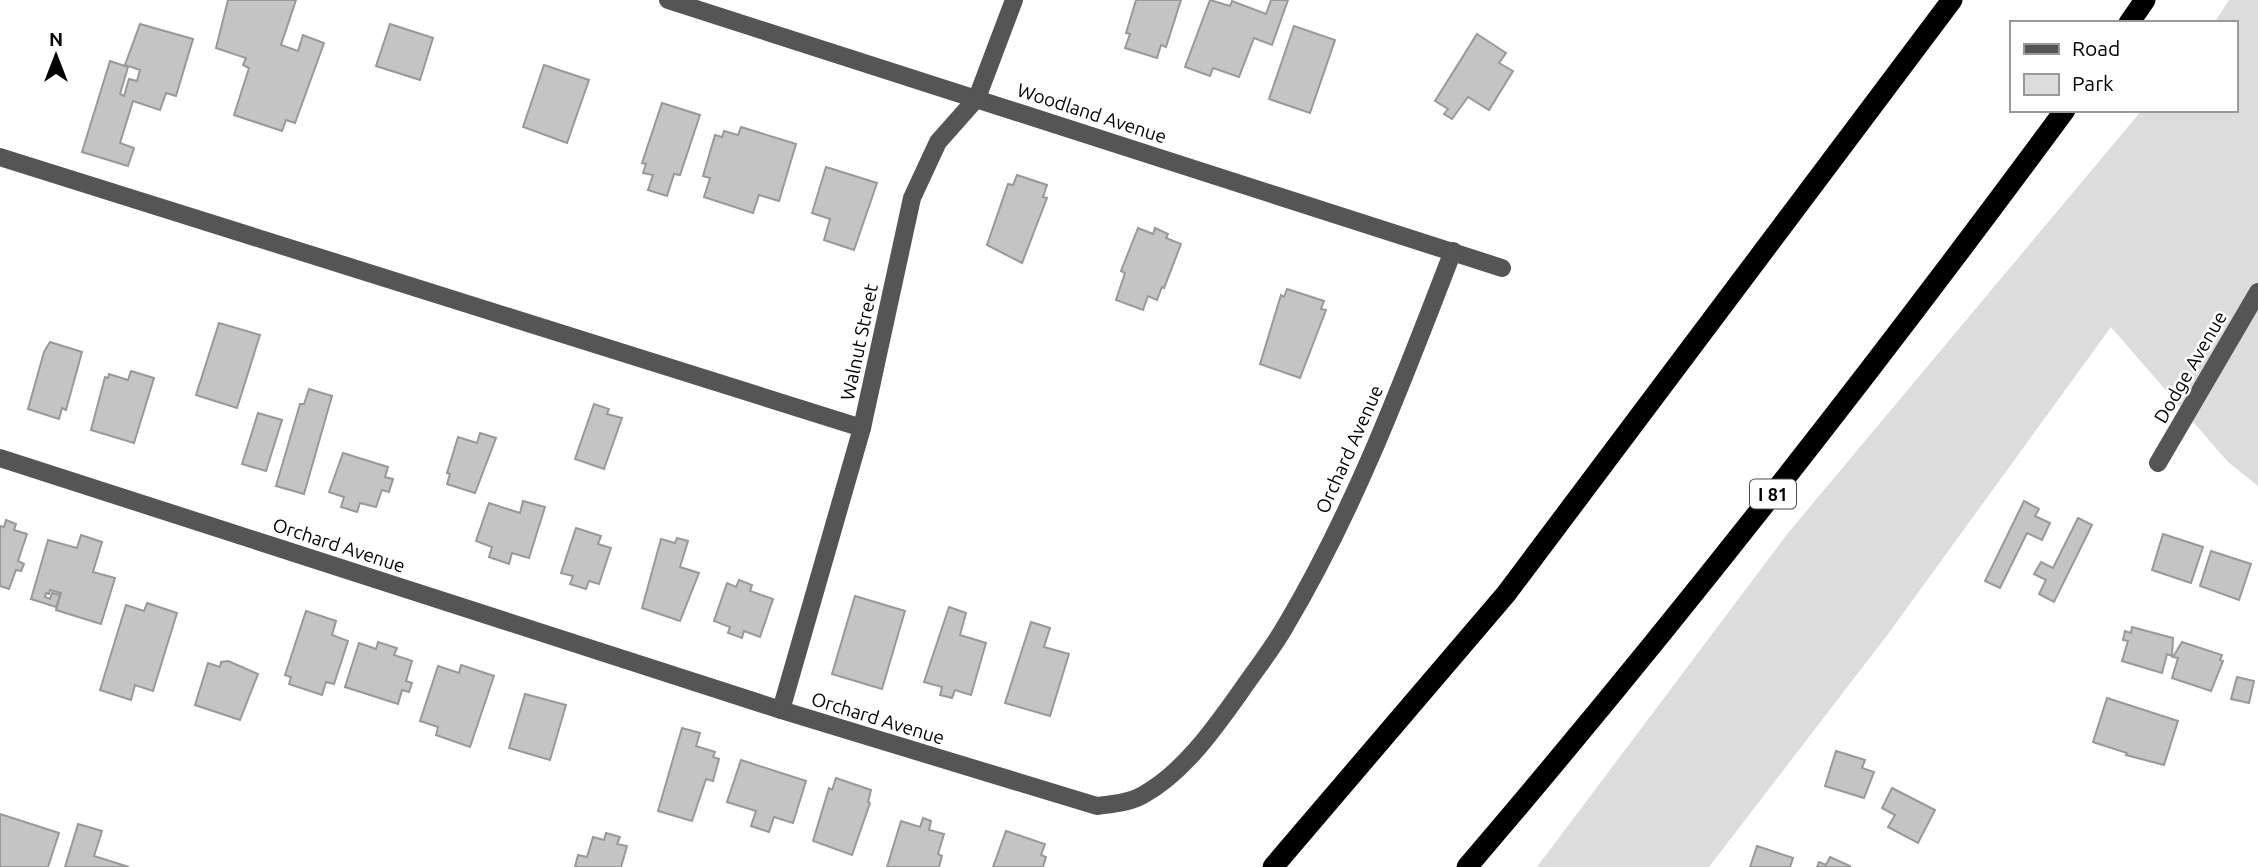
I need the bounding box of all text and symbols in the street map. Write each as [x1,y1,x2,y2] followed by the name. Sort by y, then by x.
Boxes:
[21,21,91,91] north arrow
[2010,21,2237,112] legend
[49,28,63,50] text: N
[2072,36,2120,60] text: Road
[2072,71,2114,95] text: Park
[1015,78,1169,148] street label: Woodland Avenue
[836,281,882,402] street label: Walnut Street
[2149,307,2231,427] street label: Dodge Avenue
[1311,381,1387,517] street label: Orchard Avenue
[1750,480,1796,508] road number: I 81
[270,513,408,577] street label: Orchard Avenue
[809,687,947,749] street label: Orchard Avenue

